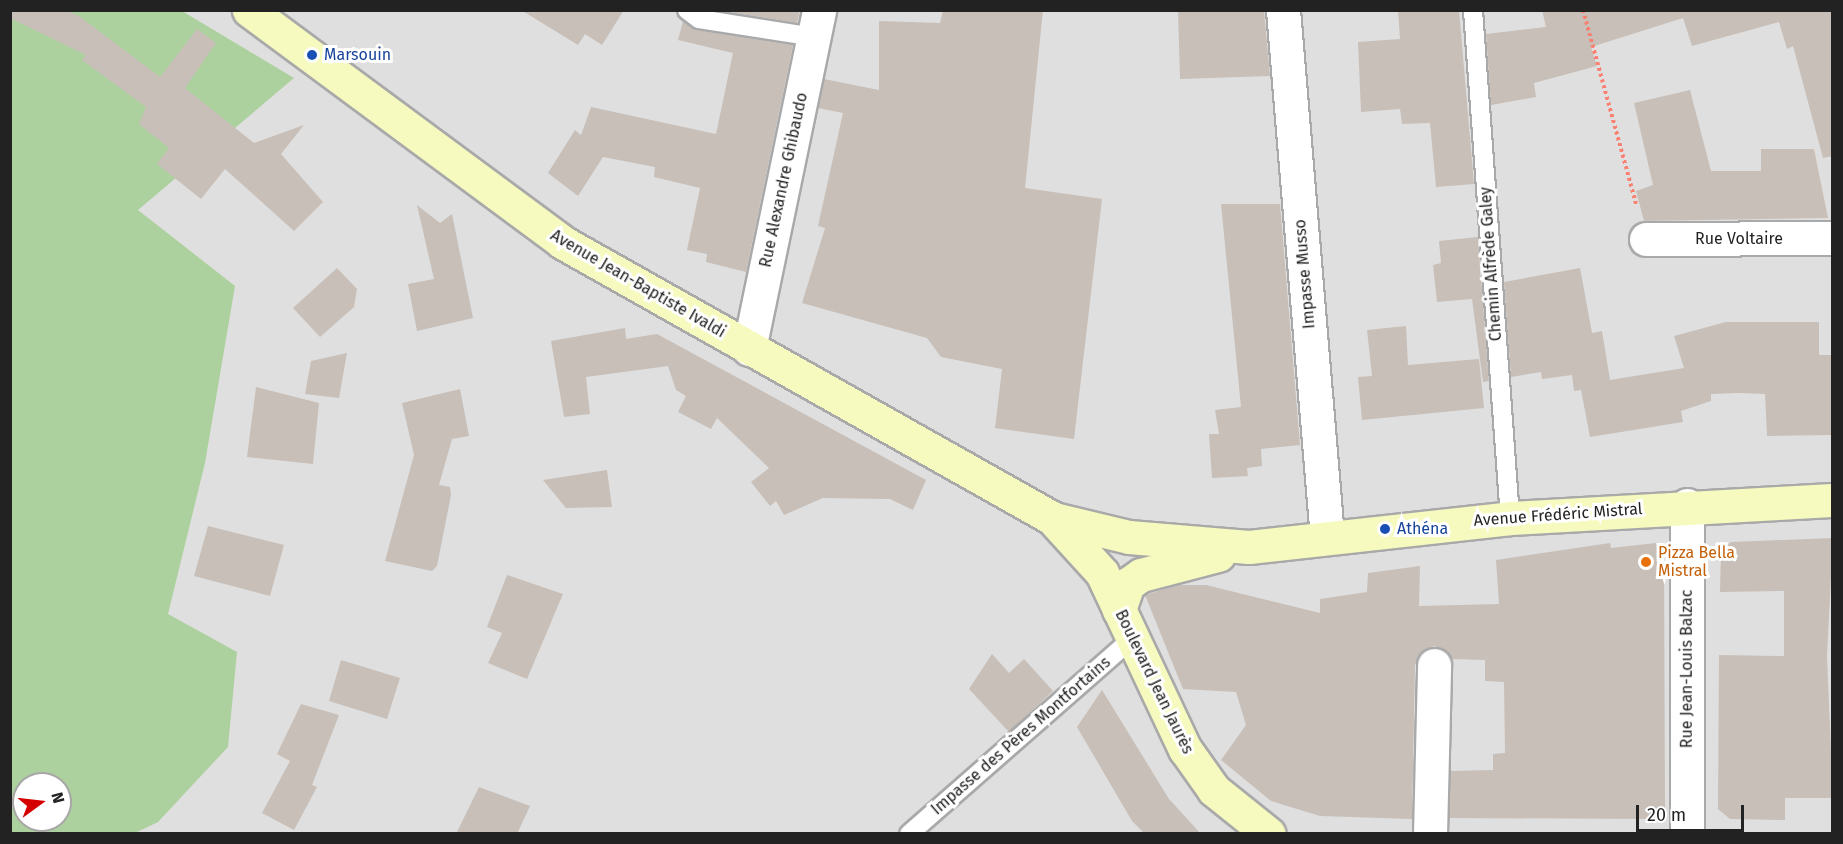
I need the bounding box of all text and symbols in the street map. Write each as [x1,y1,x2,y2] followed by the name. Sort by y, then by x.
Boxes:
[324,45,391,65] place label: Marsouin
[305,48,319,62] marker: Marsouin
[756,91,812,269] street label: Rue Alexandre Ghibaudo
[1476,186,1506,342] street label: Chemin Alfrède Galey
[1291,218,1319,330] street label: Impasse Musso
[547,226,729,342] street label: Avenue Jean-Baptiste Ivaldi
[1695,229,1783,249] street label: Rue Voltaire
[1473,500,1643,530] street label: Avenue Frédéric Mistral
[1397,519,1448,539] place label: Athéna
[1378,522,1392,536] marker: Athéna
[1658,543,1735,581] place label: Pizza Bella Mistral
[1639,555,1653,569] marker: Pizza Bella Mistral
[1677,590,1697,748] street label: Rue Jean-Louis Balzac
[1111,607,1197,757] street label: Boulevard Jean Jaurès
[927,653,1115,819] street label: Impasse des Pères Montfortains
[12,772,72,832] north arrow
[47,790,68,805] text: N
[1639,793,1747,831] scale bar
[1647,804,1686,826] text: 20 m

